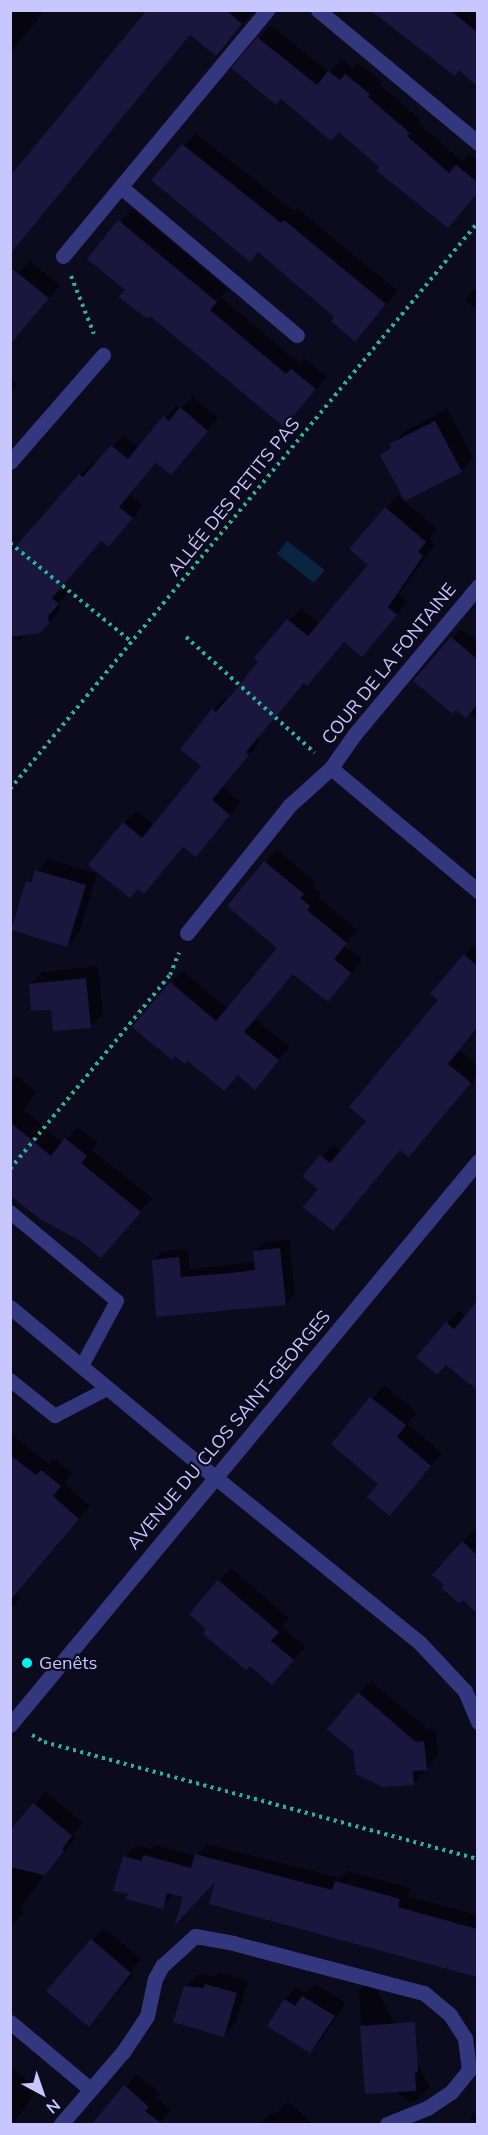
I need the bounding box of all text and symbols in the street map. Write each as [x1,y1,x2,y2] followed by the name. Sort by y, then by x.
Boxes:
[164,414,304,580] street label: ALLÉE DES PETITS PAS
[317,579,461,749] street label: COUR DE LA FONTAINE
[123,1306,335,1554] street label: AVENUE DU CLOS SAINT-GEORGES
[39,1652,98,1674] place label: Genêts
[20,1656,34,1670] marker: Genêts
[12,2063,72,2123] north arrow
[43,2095,65,2118] text: N

